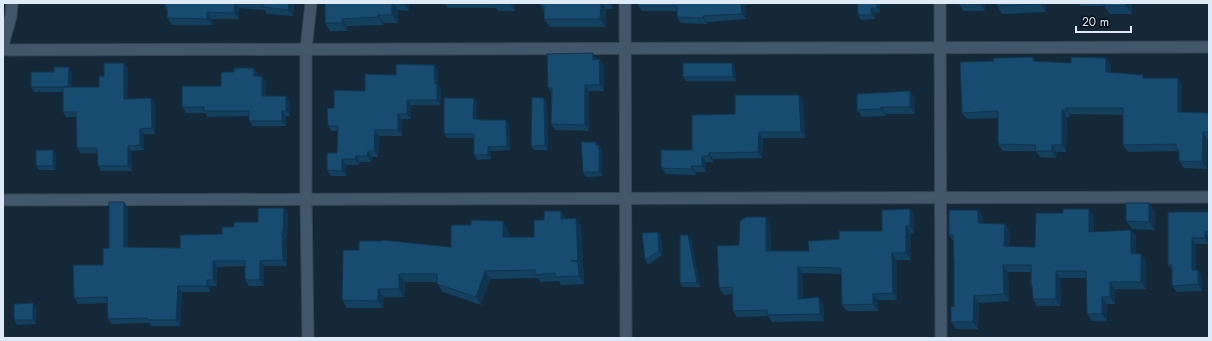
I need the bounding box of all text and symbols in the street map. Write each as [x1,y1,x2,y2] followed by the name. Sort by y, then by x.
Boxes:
[1076,8,1131,34] scale bar
[1082,13,1109,31] text: 20 m

